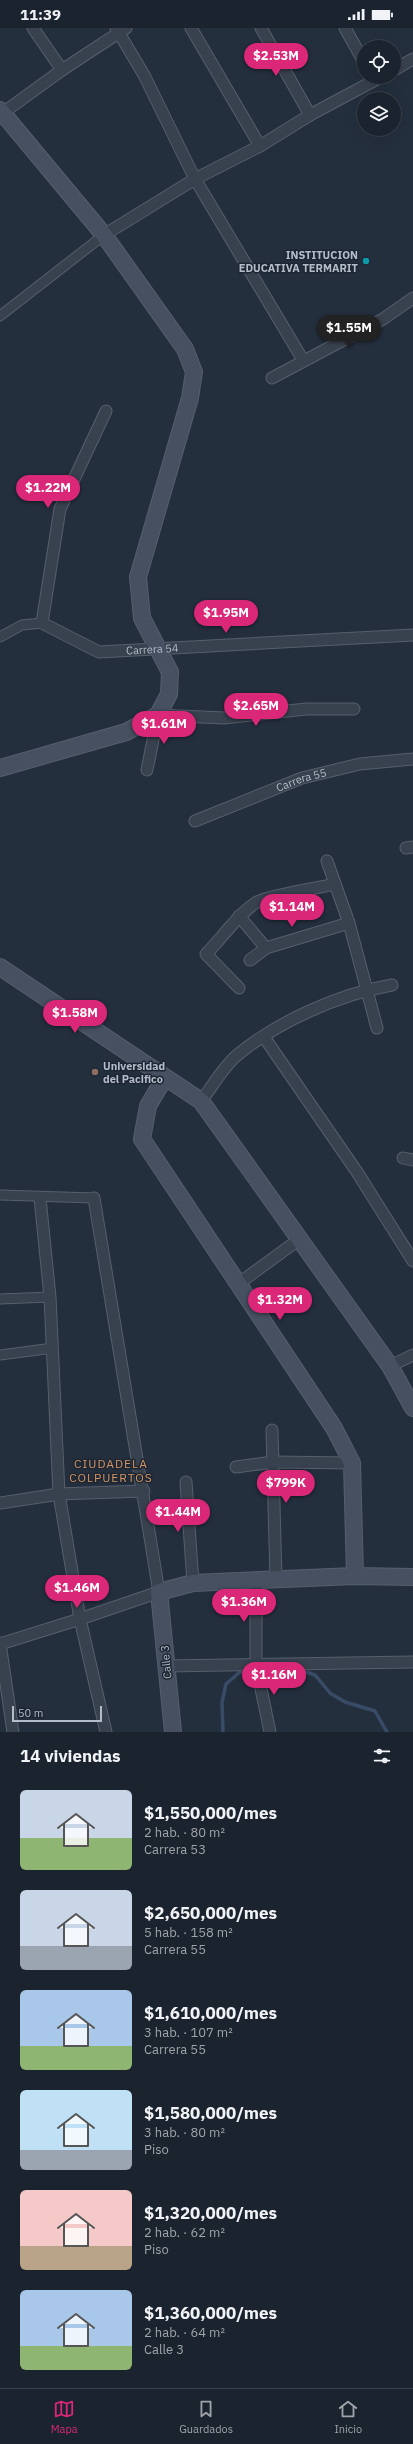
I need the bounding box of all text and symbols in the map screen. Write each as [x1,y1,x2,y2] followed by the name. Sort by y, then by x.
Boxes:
[20,5,61,24] text: 11:39
[357,40,401,136] map controls
[357,40,401,84] button: locate
[243,43,309,77] pin: $2.53M
[253,47,299,64] text: $2.53M
[357,92,401,136] button: layers
[239,248,359,275] place label: INSTITUCION EDUCATIVA TERMARIT
[361,256,371,266] marker: INSTITUCION EDUCATIVA TERMARIT
[316,315,382,349] pin: $1.55M
[326,319,372,336] text: $1.55M
[15,475,81,509] pin: $1.22M
[25,479,71,496] text: $1.22M
[193,600,259,634] pin: $1.95M
[203,604,249,621] text: $1.95M
[126,641,179,658] street label: Carrera 54
[223,693,289,727] pin: $2.65M
[233,697,279,714] text: $2.65M
[131,711,197,745] pin: $1.61M
[141,715,187,732] text: $1.61M
[274,765,328,795] street label: Carrera 55
[259,894,325,928] pin: $1.14M
[269,898,315,915] text: $1.14M
[42,1000,108,1034] pin: $1.58M
[52,1004,98,1021] text: $1.58M
[103,1059,165,1086] place label: Universidad del Pacifico
[90,1067,100,1077] marker: Universidad del Pacifico
[247,1287,313,1321] pin: $1.32M
[257,1291,303,1308] text: $1.32M
[69,1456,153,1485] district label: CIUDADELA COLPUERTOS
[258,1470,314,1504] pin: $799K
[266,1474,306,1491] text: $799K
[145,1499,211,1533] pin: $1.44M
[155,1503,201,1520] text: $1.44M
[44,1575,110,1609] pin: $1.46M
[54,1579,100,1596] text: $1.46M
[211,1589,277,1623] pin: $1.36M
[221,1593,267,1610] text: $1.36M
[158,1645,174,1679] street label: Calle 3
[241,1662,307,1696] pin: $1.16M
[251,1666,297,1683] text: $1.16M
[12,1704,102,1723] scale bar
[18,1706,43,1720] text: 50 m
[20,1745,121,1767] text: 14 viviendas
[371,1745,393,1767] icon: filters
[144,1802,277,1824] text: $1,550,000/mes
[52,1806,100,1854] icon: home
[144,1824,225,1841] text: 2 hab. · 80 m²
[144,1841,206,1858] text: Carrera 53
[144,1902,277,1924] text: $2,650,000/mes
[52,1906,100,1954] icon: home
[144,1924,233,1941] text: 5 hab. · 158 m²
[144,1941,206,1958] text: Carrera 55
[144,2002,277,2024] text: $1,610,000/mes
[52,2006,100,2054] icon: home
[144,2024,233,2041] text: 3 hab. · 107 m²
[144,2041,206,2058] text: Carrera 55
[144,2102,277,2124] text: $1,580,000/mes
[52,2106,100,2154] icon: home
[144,2124,225,2141] text: 3 hab. · 80 m²
[144,2141,169,2158] text: Piso
[144,2202,277,2224] text: $1,320,000/mes
[52,2206,100,2254] icon: home
[144,2224,225,2241] text: 2 hab. · 62 m²
[144,2241,169,2258] text: Piso
[144,2302,277,2324] text: $1,360,000/mes
[52,2306,100,2354] icon: home
[144,2324,225,2341] text: 2 hab. · 64 m²
[144,2341,184,2358] text: Calle 3
[51,2398,78,2436] tab: Mapa
[179,2398,233,2436] tab: Guardados
[334,2398,362,2436] tab: Inicio

